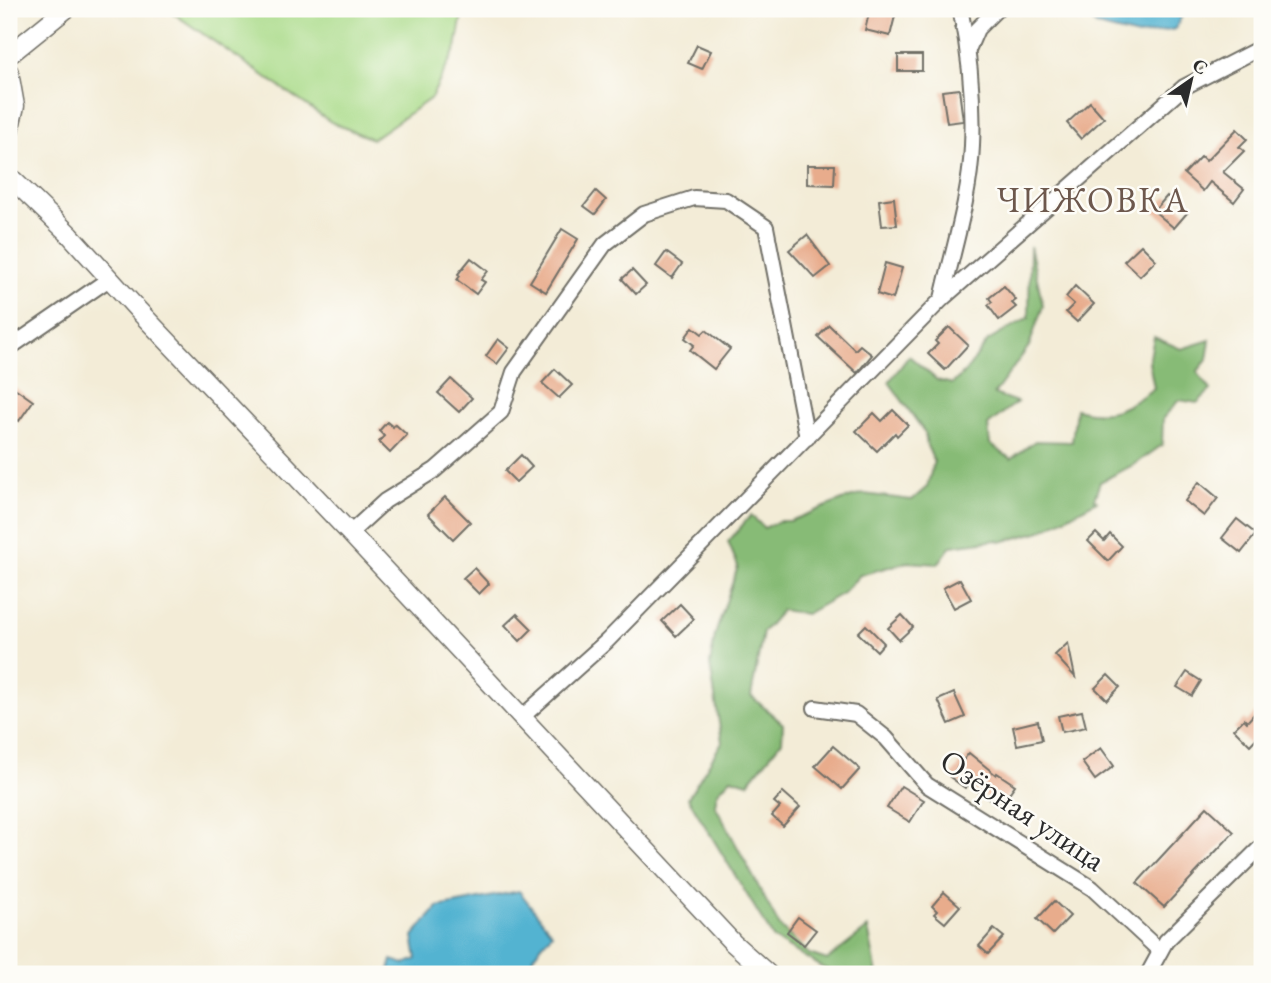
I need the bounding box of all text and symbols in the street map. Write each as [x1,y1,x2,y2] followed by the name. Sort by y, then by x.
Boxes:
[1156,46,1226,116] north arrow
[1188,52,1213,80] text: С
[996,177,1190,222] district label: ЧИЖОВКА
[932,739,1114,881] street label: Озёрная улица

